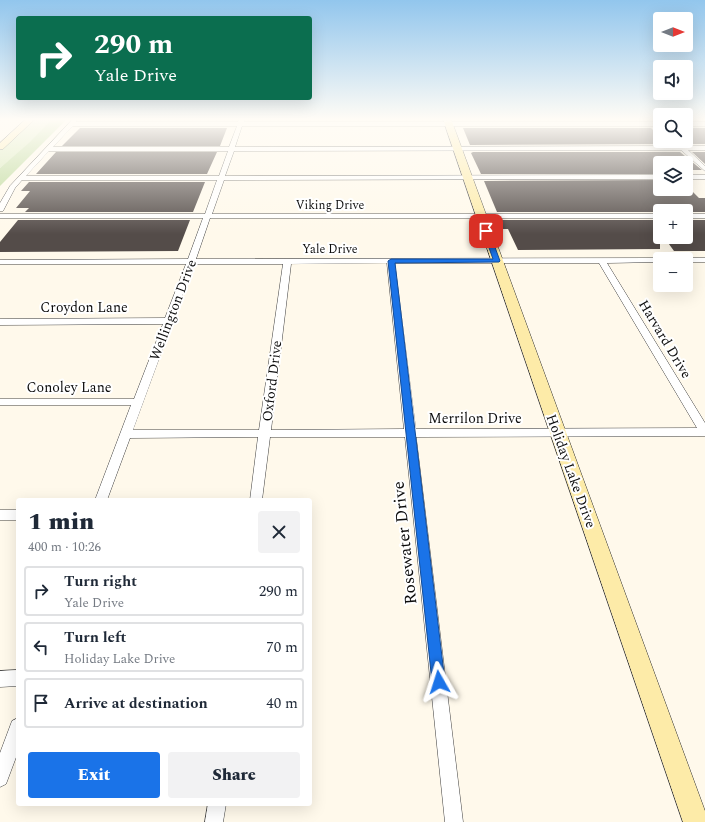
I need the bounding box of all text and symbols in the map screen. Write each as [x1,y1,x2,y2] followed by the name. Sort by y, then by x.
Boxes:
[653,12,693,52] north arrow
[653,12,693,292] map controls
[94,23,173,66] text: 290 m
[28,32,80,84] icon: right
[653,60,693,100] button: sound
[94,62,177,89] text: Yale Drive
[653,108,693,148] button: search
[653,156,693,196] button: layers
[296,196,365,215] street label: Viking Drive
[653,204,693,244] button: +
[469,214,503,248] pin
[475,220,497,242] icon: arrive
[302,240,358,259] street label: Yale Drive
[653,252,693,292] button: −
[144,256,202,364] street label: Wellington Drive
[633,296,697,383] street label: Harvard Drive
[40,297,128,318] street label: Croydon Lane
[257,339,287,423] street label: Oxford Drive
[26,377,112,398] street label: Conoley Lane
[428,408,522,429] street label: Merrilon Drive
[541,411,601,531] street label: Holiday Lake Drive
[386,480,424,606] street label: Rosewater Drive
[28,504,94,540] text: 1 min
[258,511,300,553] button: close
[28,537,101,557] text: 400 m · 10:26
[64,570,137,593] text: Turn right
[30,580,52,602] icon: right
[259,580,298,603] text: 290 m
[64,593,124,613] text: Yale Drive
[64,626,126,649] text: Turn left
[30,636,52,658] icon: left
[266,636,298,659] text: 70 m
[64,649,175,669] text: Holiday Lake Drive
[418,661,460,703] position arrow
[30,692,52,714] icon: arrive
[64,692,208,715] text: Arrive at destination
[266,692,298,715] text: 40 m
[28,752,160,798] button: Exit
[168,752,300,798] button: Share

